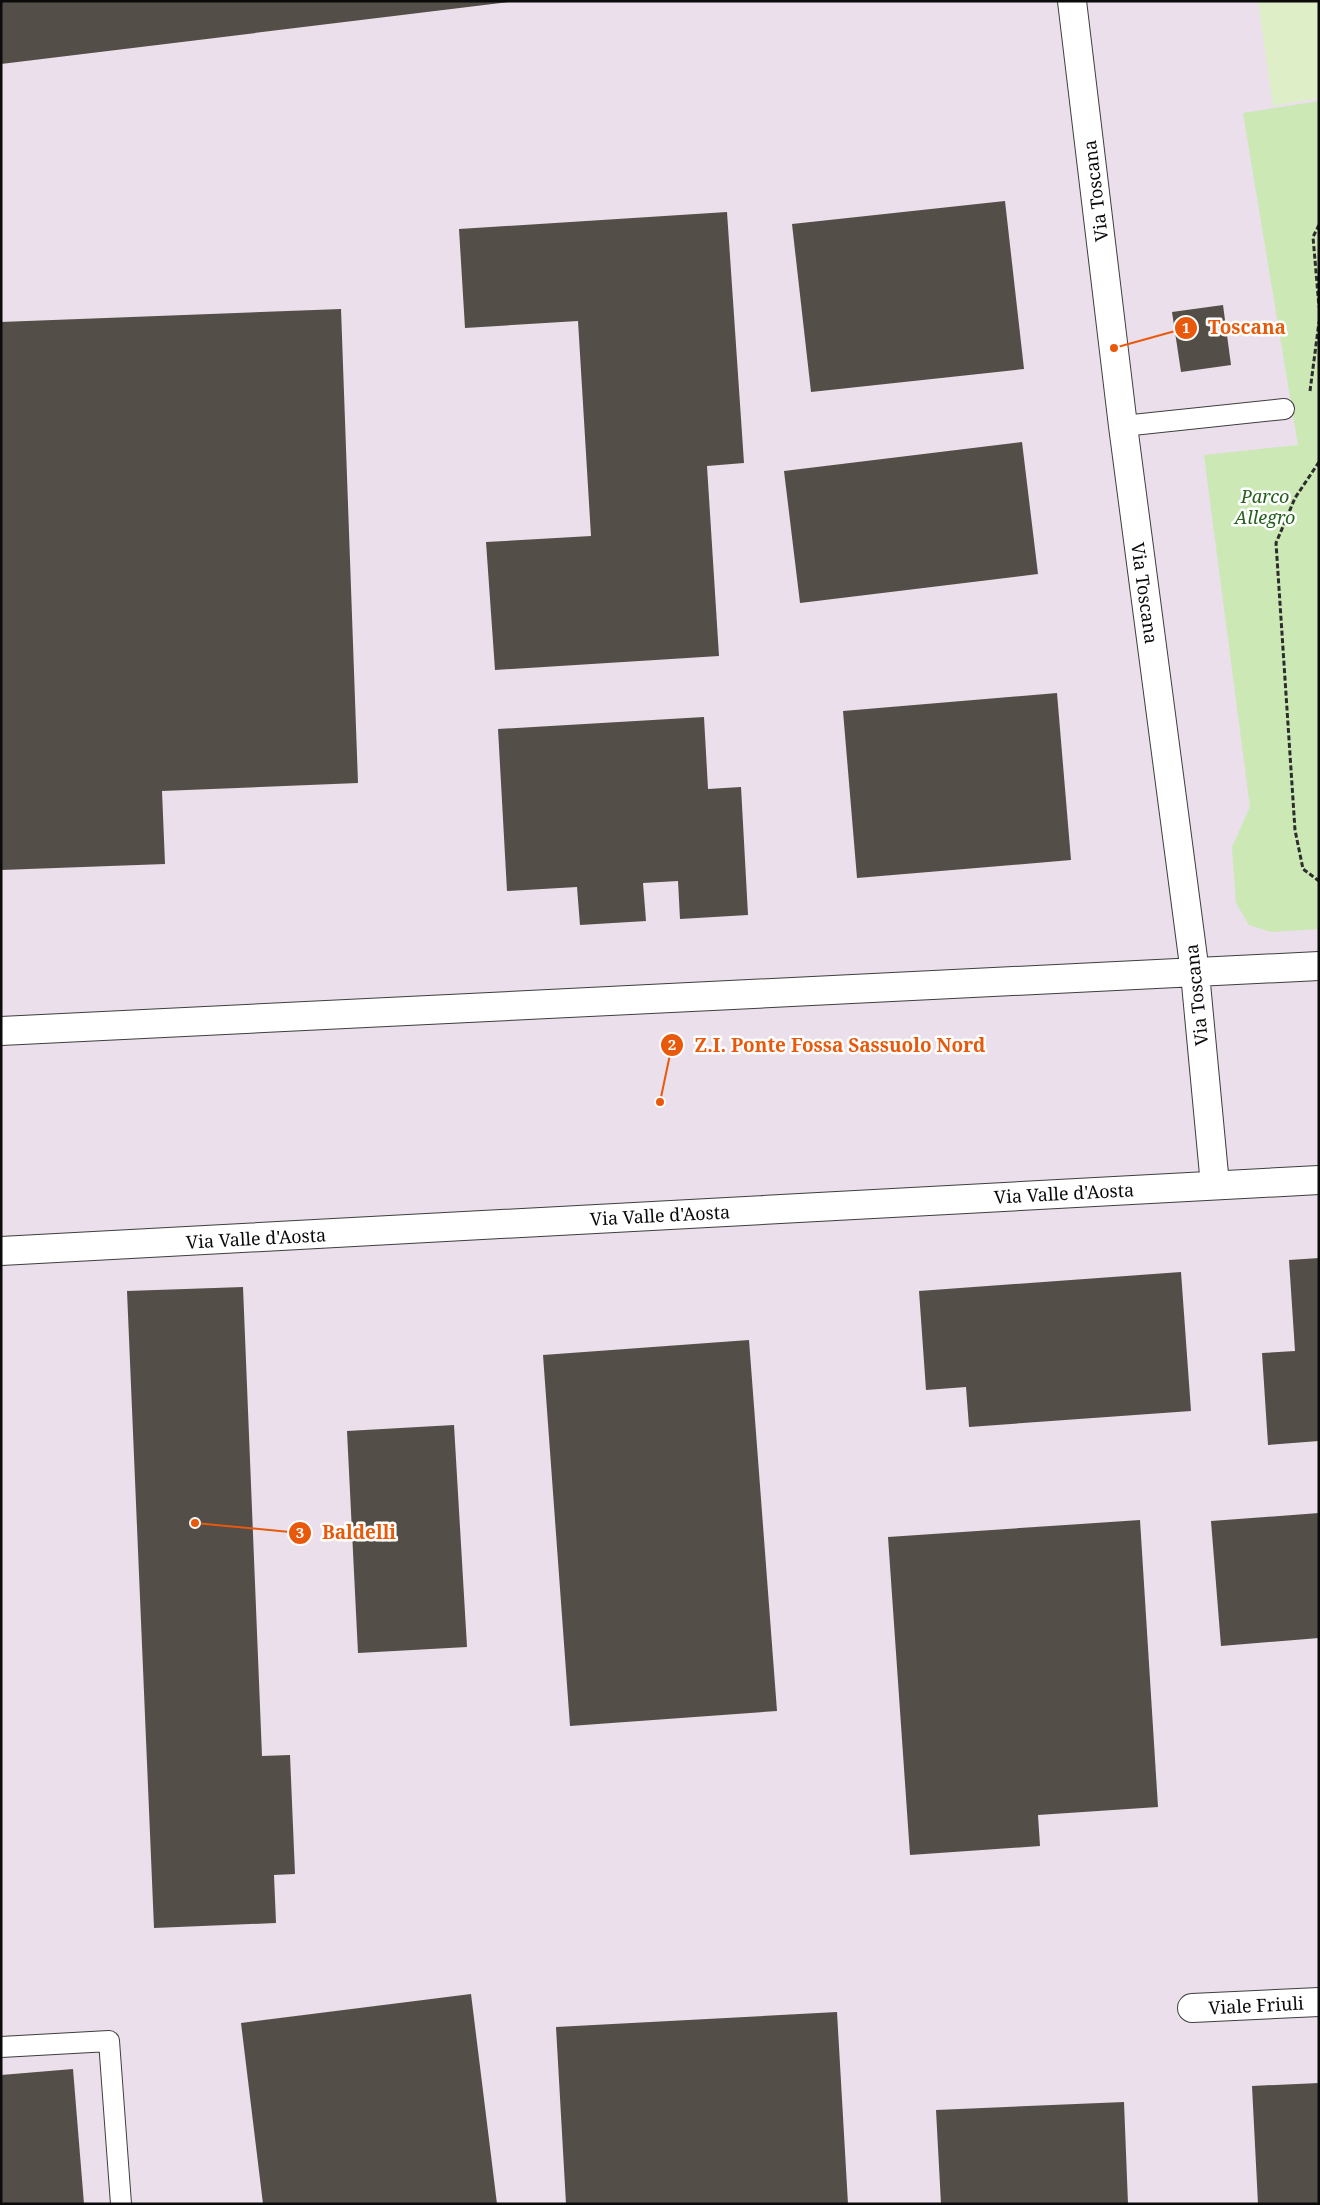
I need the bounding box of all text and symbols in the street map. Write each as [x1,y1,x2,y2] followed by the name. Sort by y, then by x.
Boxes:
[1077,139,1113,243] street label: Via Toscana
[1173,311,1296,345] callout: Toscana
[1208,314,1286,340] text: Toscana
[1182,317,1190,337] text: 1
[1233,484,1295,529] park label: Parco Allegro
[1126,541,1164,645] street label: Via Toscana
[1179,943,1213,1047] street label: Via Toscana
[660,1028,996,1062] callout: Z.I. Ponte Fossa Sassuolo Nord
[695,1032,986,1058] text: Z.I. Ponte Fossa Sassuolo Nord
[668,1034,676,1054] text: 2
[993,1177,1135,1209] street label: Via Valle d'Aosta
[589,1199,731,1231] street label: Via Valle d'Aosta
[185,1222,327,1254] street label: Via Valle d'Aosta
[287,1516,406,1550] callout: Baldelli
[322,1519,396,1545] text: Baldelli
[296,1522,304,1542] text: 3
[1208,1991,1305,2019] street label: Viale Friuli

